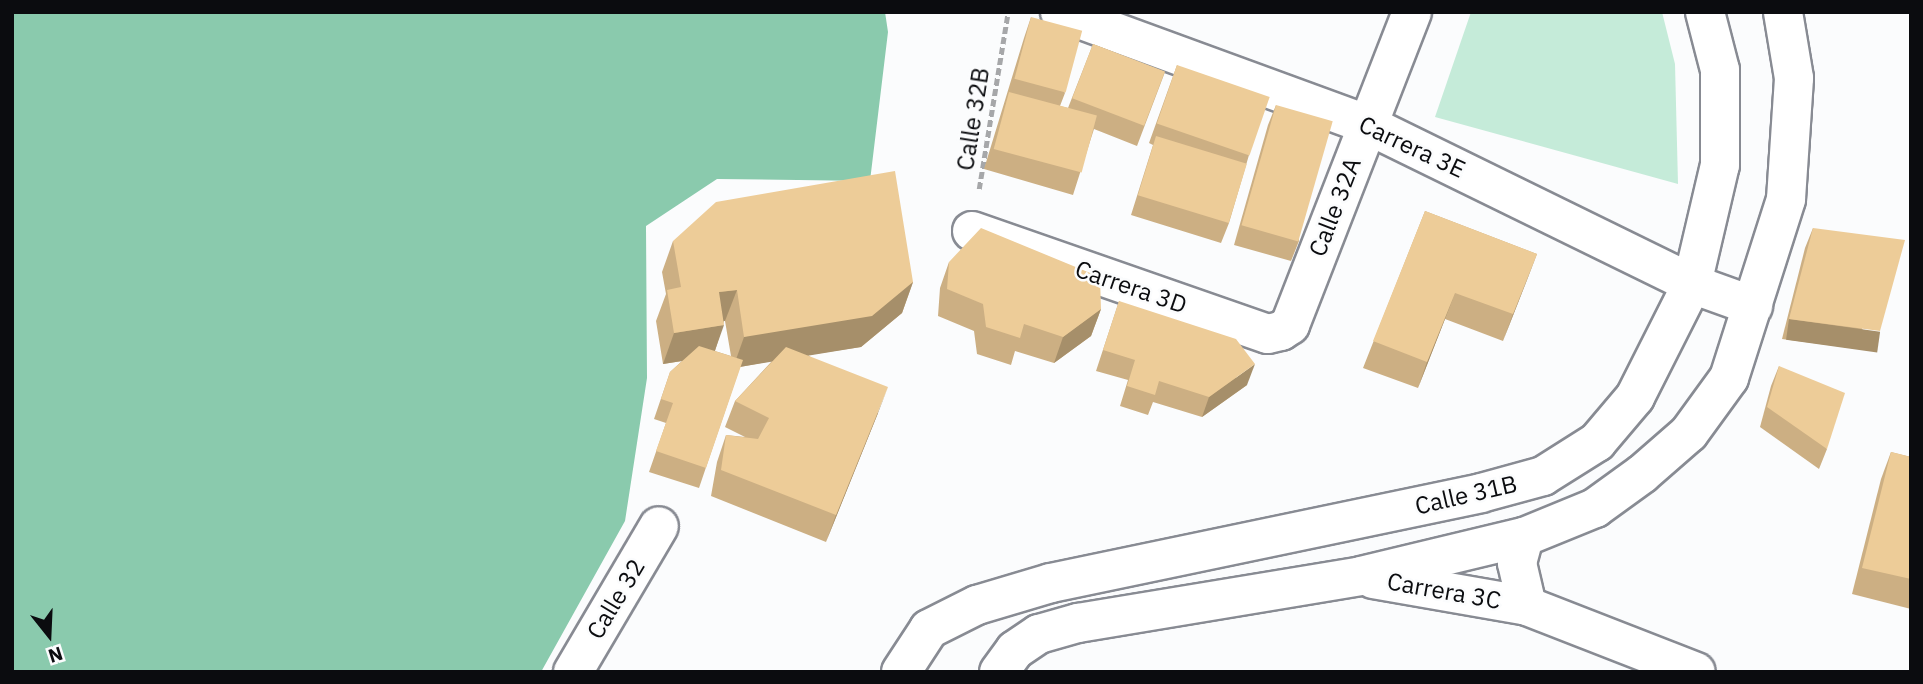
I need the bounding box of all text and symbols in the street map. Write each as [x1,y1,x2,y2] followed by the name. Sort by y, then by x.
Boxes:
[951,65,995,173] street label: Calle 32B
[1354,110,1470,184] street label: Carrera 3E
[1303,153,1367,261] street label: Calle 32A
[1071,254,1191,320] street label: Carrera 3D
[1412,469,1520,521] street label: Calle 31B
[581,554,651,644] street label: Calle 32
[1385,567,1503,615] street label: Carrera 3C
[14,600,84,670] north arrow
[45,641,66,669] text: N

